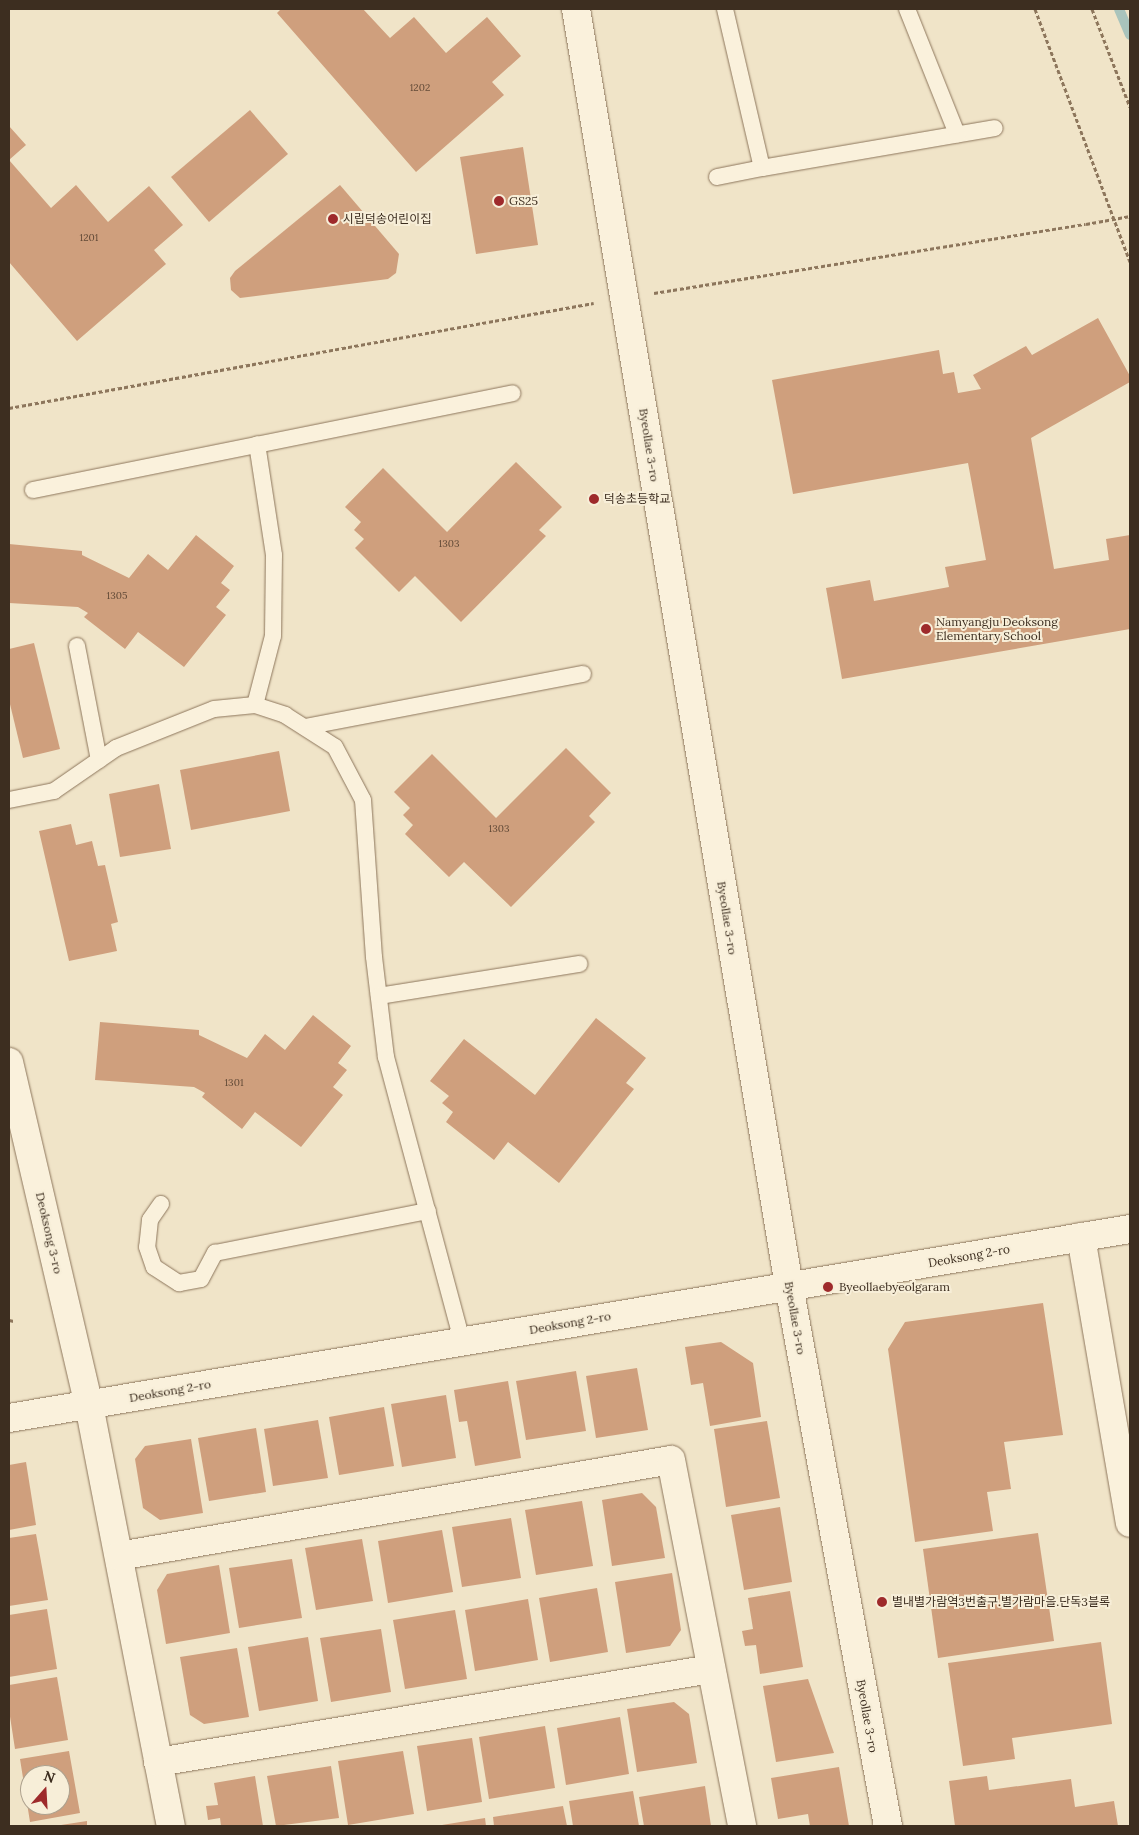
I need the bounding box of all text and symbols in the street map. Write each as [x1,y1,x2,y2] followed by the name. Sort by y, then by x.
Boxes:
[410,82,430,94] house number: 1202
[509,194,538,208] place label: GS25
[493,195,505,207] marker: GS25
[343,212,431,226] place label: 시립덕송어린이집
[327,213,339,225] marker: 시립덕송어린이집
[80,232,98,244] house number: 1201
[636,407,662,483] street label: Byeollae 3-ro
[604,492,670,506] place label: 덕송초등학교
[588,493,600,505] marker: 덕송초등학교
[439,538,459,550] house number: 1303
[107,590,127,602] house number: 1305
[936,615,1058,643] place label: Namyangju Deoksong Elementary School
[920,623,932,635] marker: Namyangju Deoksong Elementary School
[489,823,509,835] house number: 1303
[714,880,740,956] street label: Byeollae 3-ro
[224,1077,244,1089] house number: 1301
[33,1191,65,1275] street label: Deoksong 3-ro
[927,1242,1011,1270] street label: Deoksong 2-ro
[781,1280,809,1356] street label: Byeollae 3-ro
[821,1280,835,1294] marker: Byeollaebyeolgaram
[839,1280,950,1294] place label: Byeollaebyeolgaram
[528,1309,612,1337] street label: Deoksong 2-ro
[128,1377,212,1405] street label: Deoksong 2-ro
[892,1595,1110,1609] place label: 별내별가람역3번출구.별가람마을.단독3블록
[876,1596,888,1608] marker: 별내별가람역3번출구.별가람마을.단독3블록
[853,1678,881,1754] street label: Byeollae 3-ro
[20,1765,70,1815] north arrow
[42,1766,58,1787] text: N

